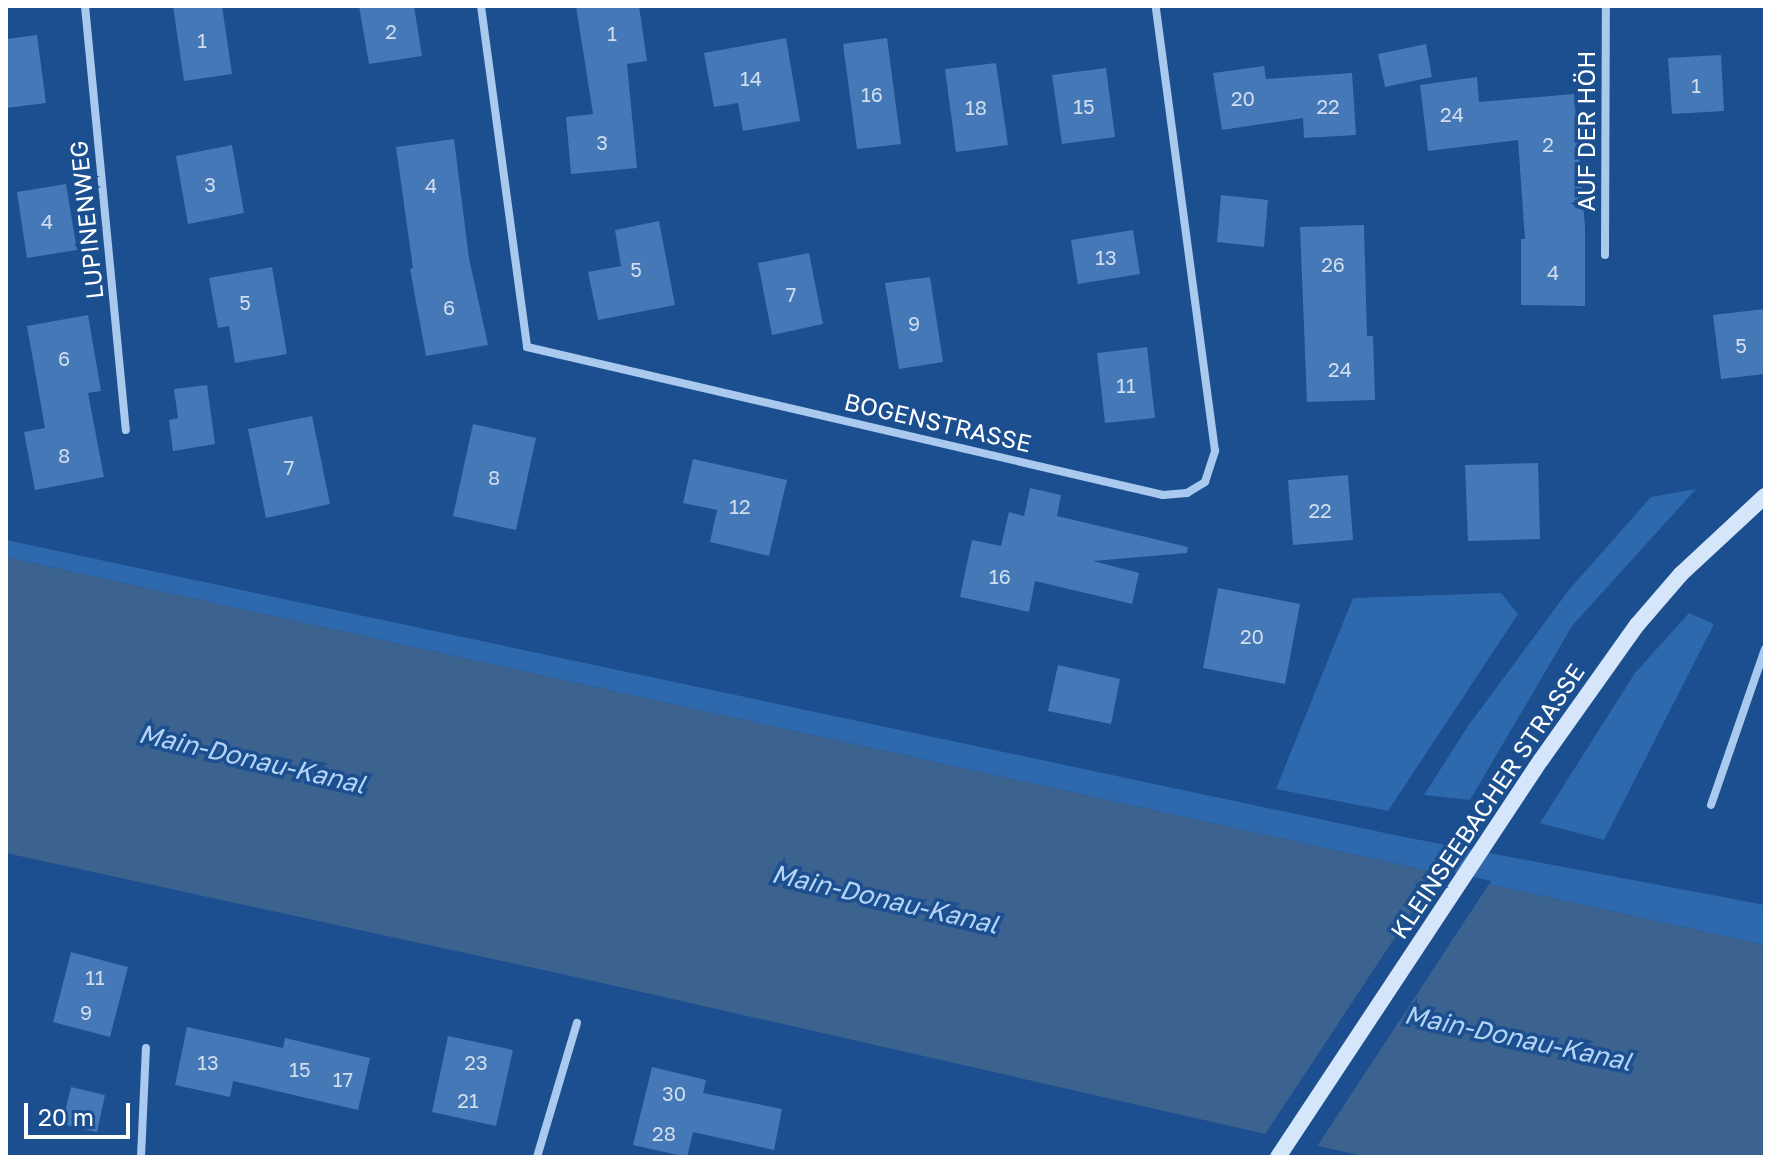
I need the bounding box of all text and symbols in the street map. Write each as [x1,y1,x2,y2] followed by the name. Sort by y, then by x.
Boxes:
[385,19,397,43] house number: 2
[607,21,617,45] house number: 1
[197,28,207,52] house number: 1
[1572,50,1600,212] street label: AUF DER HÖH
[740,66,762,90] house number: 14
[1691,73,1701,97] house number: 1
[861,82,883,106] house number: 16
[1231,86,1255,110] house number: 20
[1073,94,1095,118] house number: 15
[1316,94,1340,118] house number: 22
[965,95,987,119] house number: 18
[1440,102,1464,126] house number: 24
[596,130,608,154] house number: 3
[1542,132,1554,156] house number: 2
[63,139,109,301] street label: LUPINENWEG
[204,172,216,196] house number: 3
[425,173,437,197] house number: 4
[41,209,53,233] house number: 4
[1095,245,1117,269] house number: 13
[1321,252,1345,276] house number: 26
[630,257,642,281] house number: 5
[1547,260,1559,284] house number: 4
[786,282,796,306] house number: 7
[239,290,251,314] house number: 5
[443,295,455,319] house number: 6
[908,311,920,335] house number: 9
[1735,333,1747,357] house number: 5
[58,346,70,370] house number: 6
[1328,357,1352,381] house number: 24
[1116,373,1136,397] house number: 11
[842,386,1034,458] street label: BOGENSTRASSE
[58,443,70,467] house number: 8
[284,455,294,479] house number: 7
[488,465,500,489] house number: 8
[729,494,751,518] house number: 12
[1308,498,1332,522] house number: 22
[989,564,1011,588] house number: 16
[1240,624,1264,648] house number: 20
[1384,658,1590,944] street label: KLEINSEEBACHER STRASSE
[136,718,368,800] water label: Main-Donau-Kanal
[769,858,1001,940] water label: Main-Donau-Kanal
[85,965,105,989] house number: 11
[1402,999,1634,1077] water label: Main-Donau-Kanal
[80,1000,92,1024] house number: 9
[197,1050,219,1074] house number: 13
[464,1050,488,1074] house number: 23
[289,1057,311,1081] house number: 15
[333,1067,353,1091] house number: 17
[662,1081,686,1105] house number: 30
[28,1087,134,1137] scale bar
[457,1088,479,1112] house number: 21
[38,1102,94,1131] text: 20 m
[652,1121,676,1145] house number: 28

